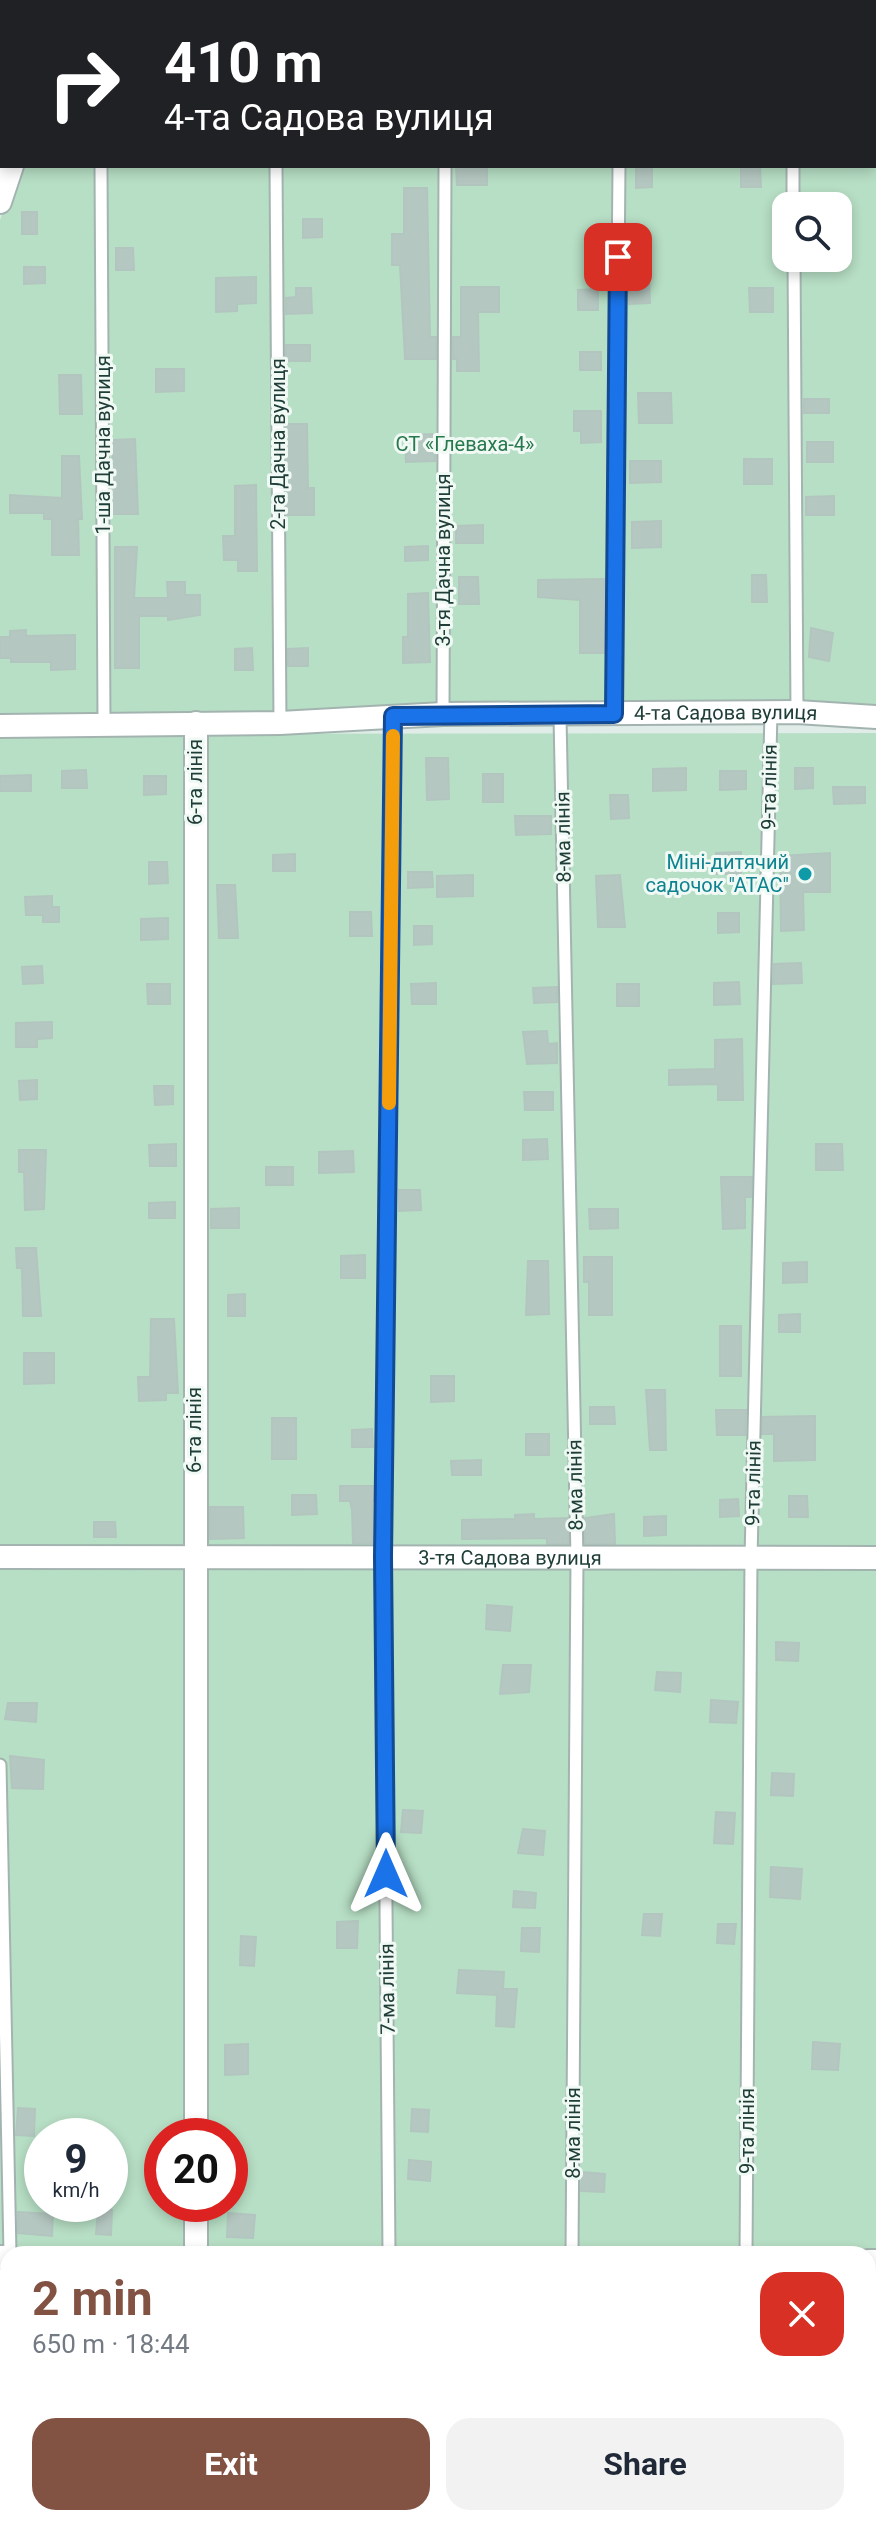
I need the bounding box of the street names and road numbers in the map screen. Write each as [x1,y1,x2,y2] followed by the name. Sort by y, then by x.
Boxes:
[91,355,115,535] street label: 1-ша Дачна вулиця
[266,358,290,530] street label: 2-га Дачна вулиця
[431,474,455,646] street label: 3-тя Дачна вулиця
[634,700,818,725] street label: 4-та Садова вулиця
[183,739,207,825] street label: 6-та лінія
[756,744,782,830] street label: 9-та лінія
[550,791,576,883] street label: 8-ма лінія
[182,1387,206,1473] street label: 6-та лінія
[562,1439,588,1531] street label: 8-ма лінія
[740,1440,766,1526] street label: 9-та лінія
[418,1545,602,1570] street label: 3-тя Садова вулиця
[374,1943,400,2035] street label: 7-ма лінія
[561,2087,585,2179] street label: 8-ма лінія
[735,2088,759,2174] street label: 9-та лінія

